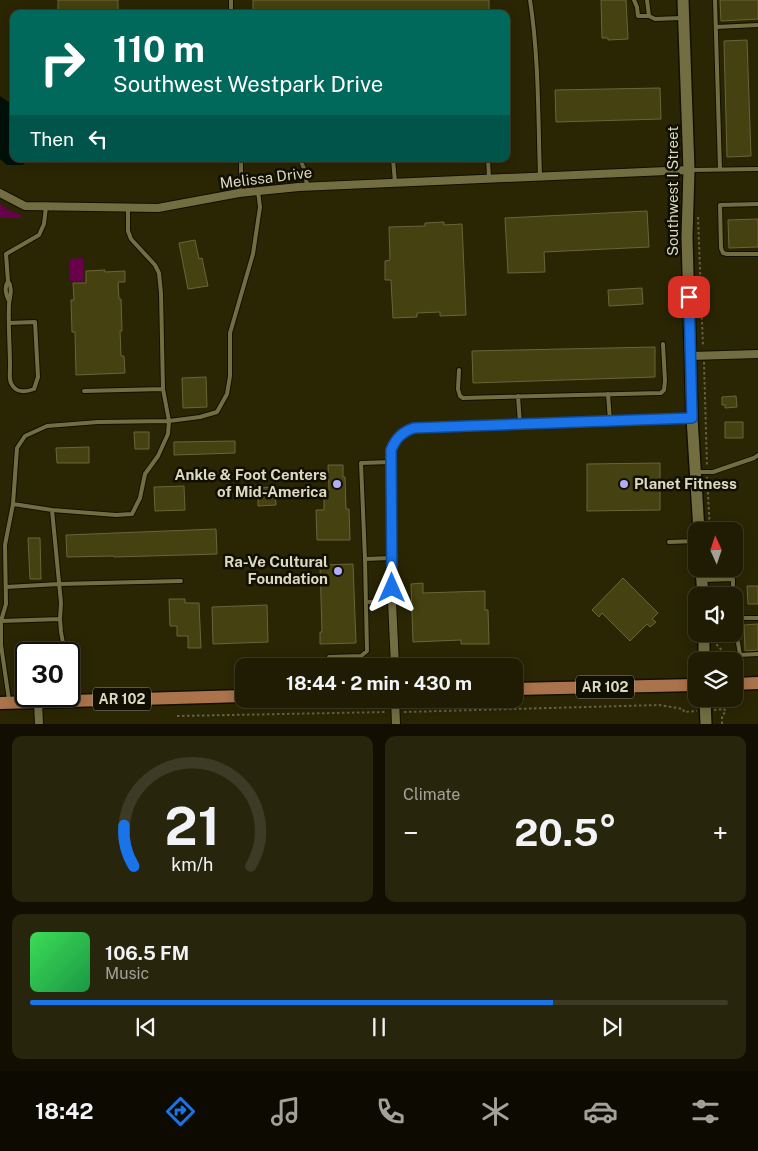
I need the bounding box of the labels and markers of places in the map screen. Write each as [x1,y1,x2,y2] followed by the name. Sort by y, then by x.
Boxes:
[668,276,710,318] pin
[175,466,327,500] place label: Ankle & Foot Centers of Mid-America
[634,475,737,492] place label: Planet Fitness
[331,478,343,490] marker: Ankle & Foot Centers of Mid-America
[618,478,630,490] marker: Planet Fitness
[224,553,328,587] place label: Ra-Ve Cultural Foundation
[332,565,344,577] marker: Ra-Ve Cultural Foundation

